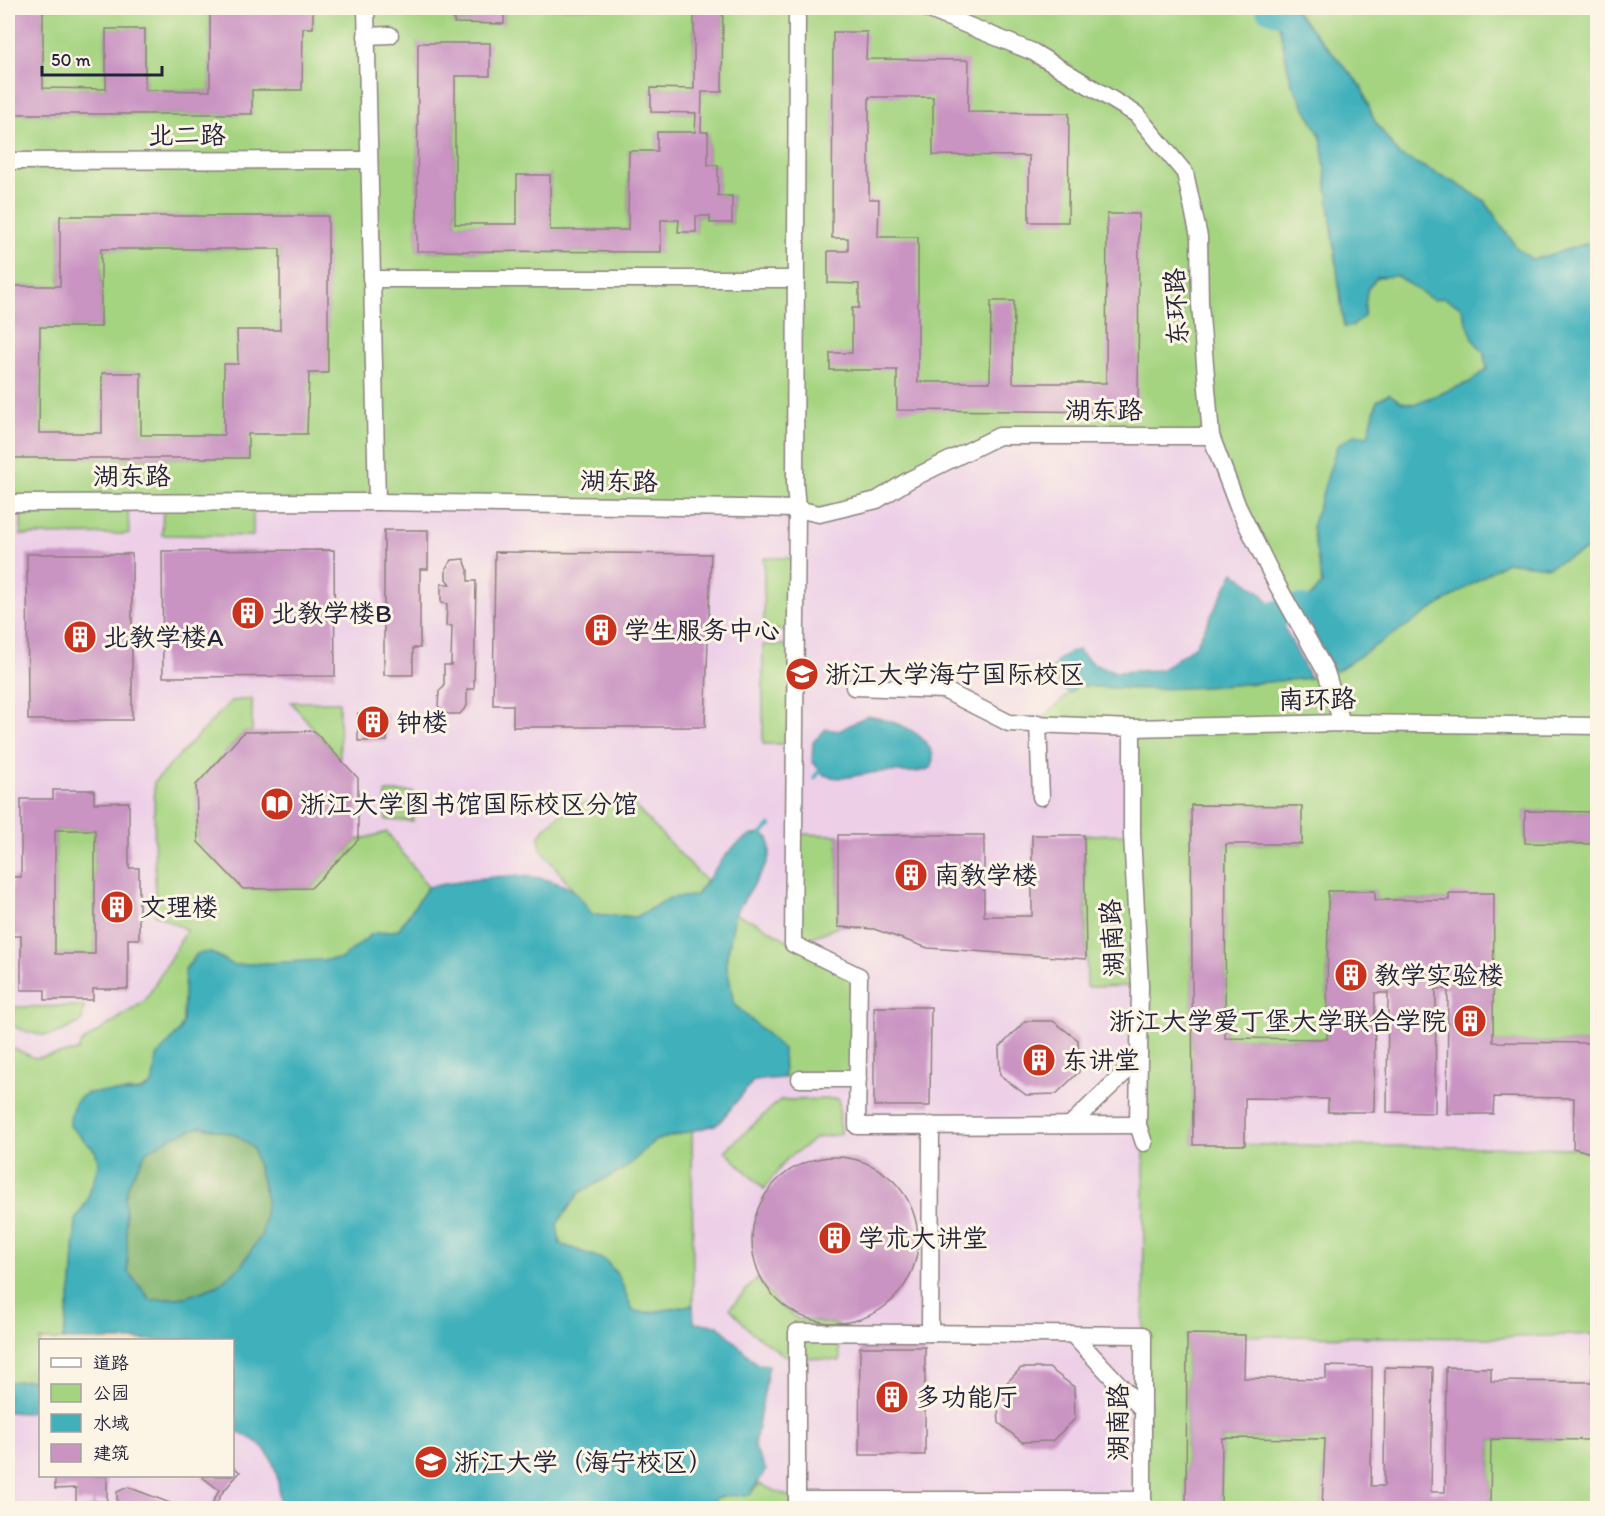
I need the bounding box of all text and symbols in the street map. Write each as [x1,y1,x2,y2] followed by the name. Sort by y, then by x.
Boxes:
[42,39,162,77] scale bar
[51,49,91,71] text: 50 m
[148,119,226,151] street label: 北二路
[1158,267,1194,347] street label: 东环路
[1065,394,1143,426] street label: 湖东路
[93,460,171,492] street label: 湖东路
[580,464,658,498] street label: 湖东路
[230,595,266,631] building icon: 北教学楼B
[271,597,392,629] place label: 北教学楼B
[583,612,619,648] building icon: 学生服务中心
[624,614,780,646] place label: 学生服务中心
[62,619,98,655] building icon: 北教学楼A
[103,621,224,653] place label: 北教学楼A
[784,656,820,692] school or university icon: 浙江大学海宁国际校区
[825,658,1085,690] place label: 浙江大学海宁国际校区
[1278,682,1356,716] street label: 南环路
[355,704,391,740] building icon: 钟楼
[396,706,448,738] place label: 钟楼
[259,786,295,822] library icon: 浙江大学图书馆国际校区分馆
[300,788,638,820] place label: 浙江大学图书馆国际校区分馆
[893,857,929,893] building icon: 南教学楼
[934,859,1038,891] place label: 南教学楼
[99,889,135,925] building icon: 文理楼
[140,891,218,923] place label: 文理楼
[1094,898,1130,978] street label: 湖南路
[1333,957,1369,993] building icon: 教学实验楼
[1374,959,1504,991] place label: 教学实验楼
[1452,1003,1488,1039] building icon: 浙江大学爱丁堡大学联合学院
[1109,1005,1447,1037] place label: 浙江大学爱丁堡大学联合学院
[1021,1042,1057,1078] building icon: 东讲堂
[1062,1044,1140,1076] place label: 东讲堂
[817,1220,853,1256] building icon: 学术大讲堂
[858,1222,988,1254] place label: 学术大讲堂
[39,1339,234,1477] legend
[93,1352,129,1374] text: 道路
[874,1379,910,1415] building icon: 多功能厅
[915,1381,1019,1413] place label: 多功能厅
[93,1382,129,1404] text: 公园
[1102,1383,1134,1461] street label: 湖南路
[93,1412,129,1434] text: 水域
[93,1442,129,1464] text: 建筑
[413,1444,449,1480] school or university icon: 浙江大学（海宁校区）
[454,1446,714,1478] place label: 浙江大学（海宁校区）

